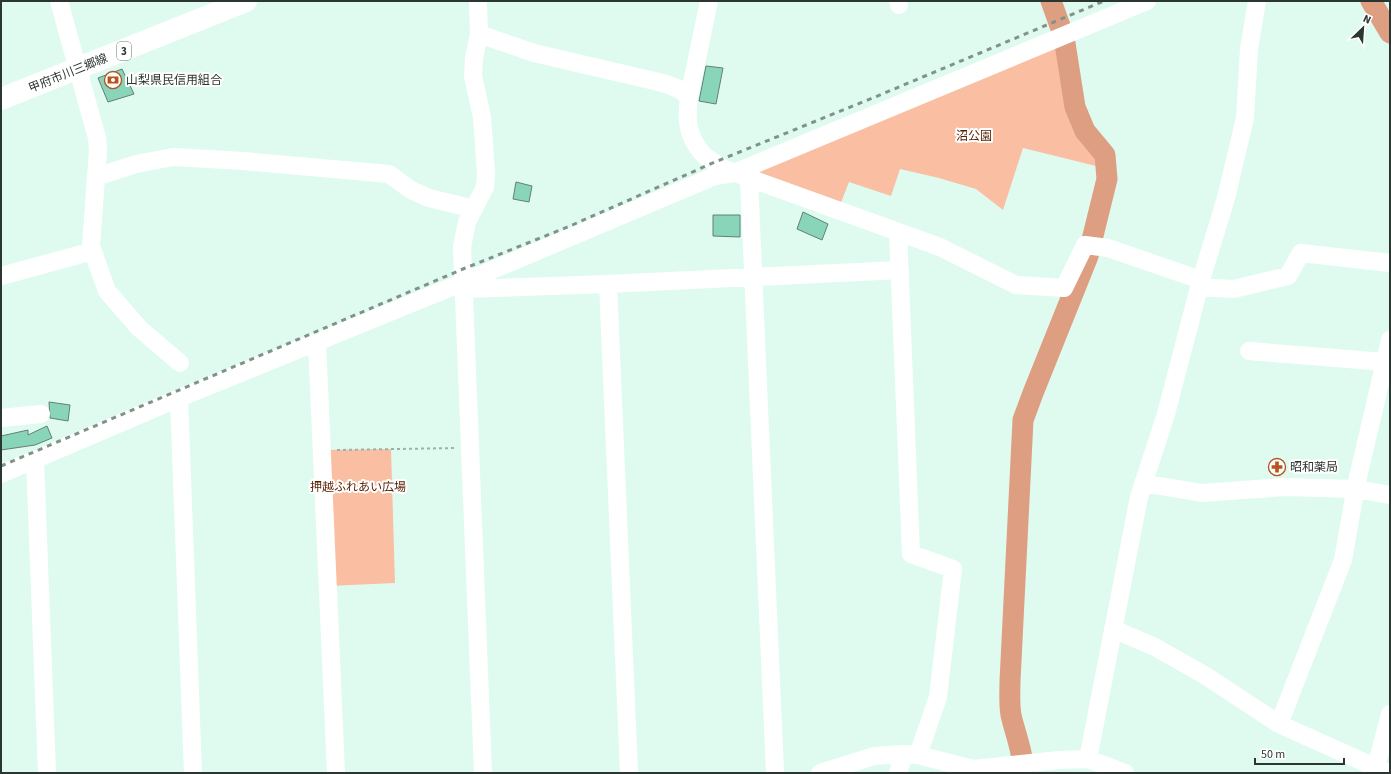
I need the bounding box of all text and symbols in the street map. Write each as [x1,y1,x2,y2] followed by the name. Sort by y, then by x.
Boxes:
[1343,8,1383,48] north arrow
[1361,11,1374,28] text: N
[117,42,131,60] road number: 3
[26,50,110,97] street label: 甲府市川三郷線
[103,70,123,90] bank icon: 山梨県民信用組合
[126,72,222,89] place label: 山梨県民信用組合
[956,128,992,145] park label: 沼公園
[1267,457,1287,477] pharmacy icon: 昭和薬局
[1290,459,1338,476] place label: 昭和薬局
[310,479,406,496] park label: 押越ふれあい広場
[1255,740,1344,766] scale bar
[1261,746,1285,763] text: 50 m

